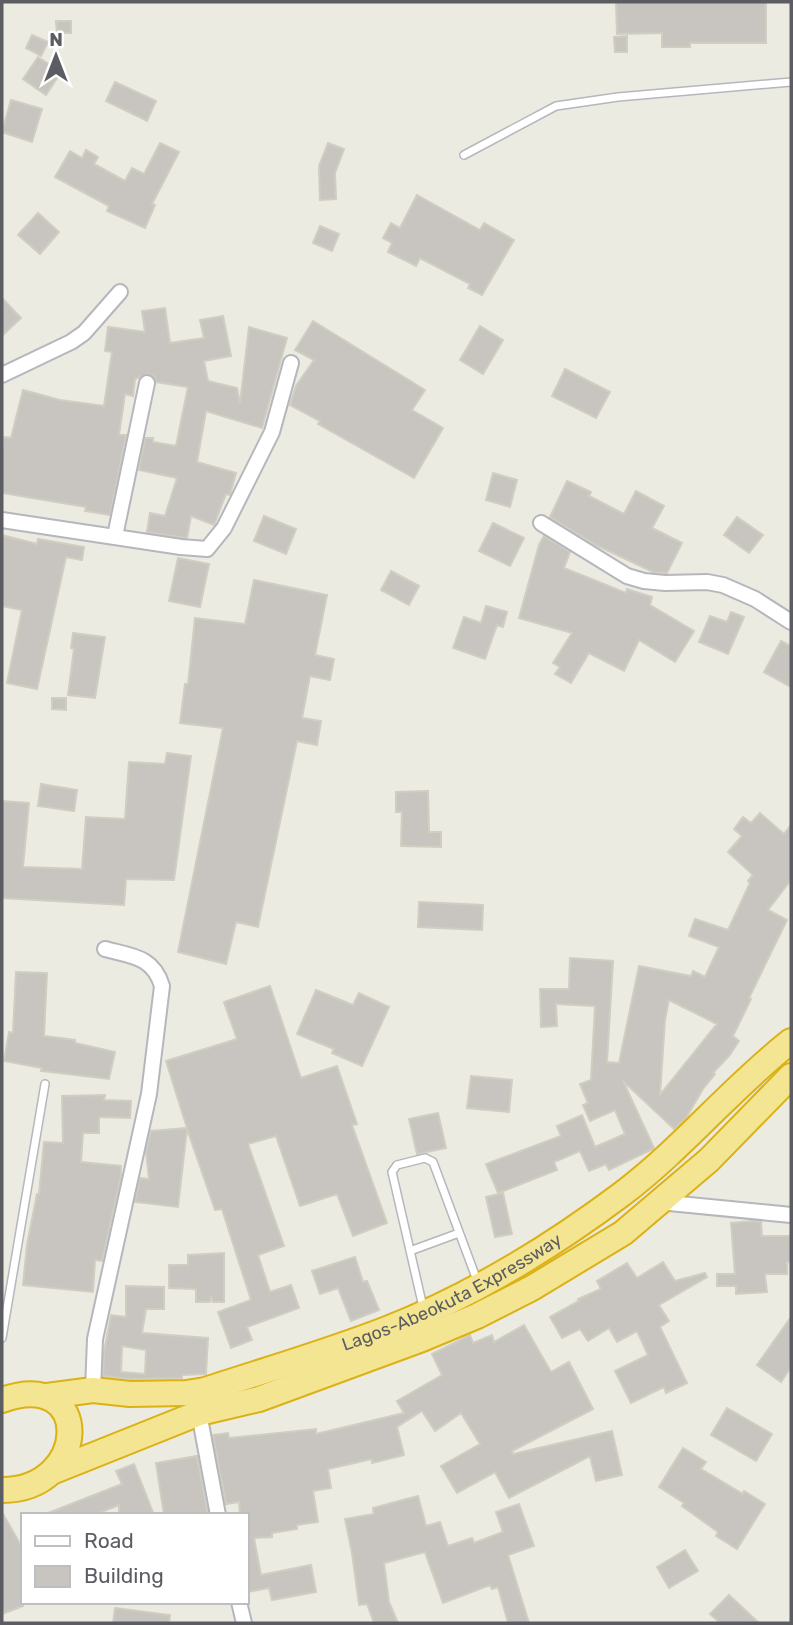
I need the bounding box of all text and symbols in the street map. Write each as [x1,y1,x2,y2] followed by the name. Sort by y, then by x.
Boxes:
[21,21,91,91] north arrow
[49,28,63,51] text: N
[339,1229,566,1356] street label: Lagos-Abeokuta Expressway
[21,1513,248,1604] legend
[84,1528,134,1553] text: Road
[84,1563,164,1588] text: Building

